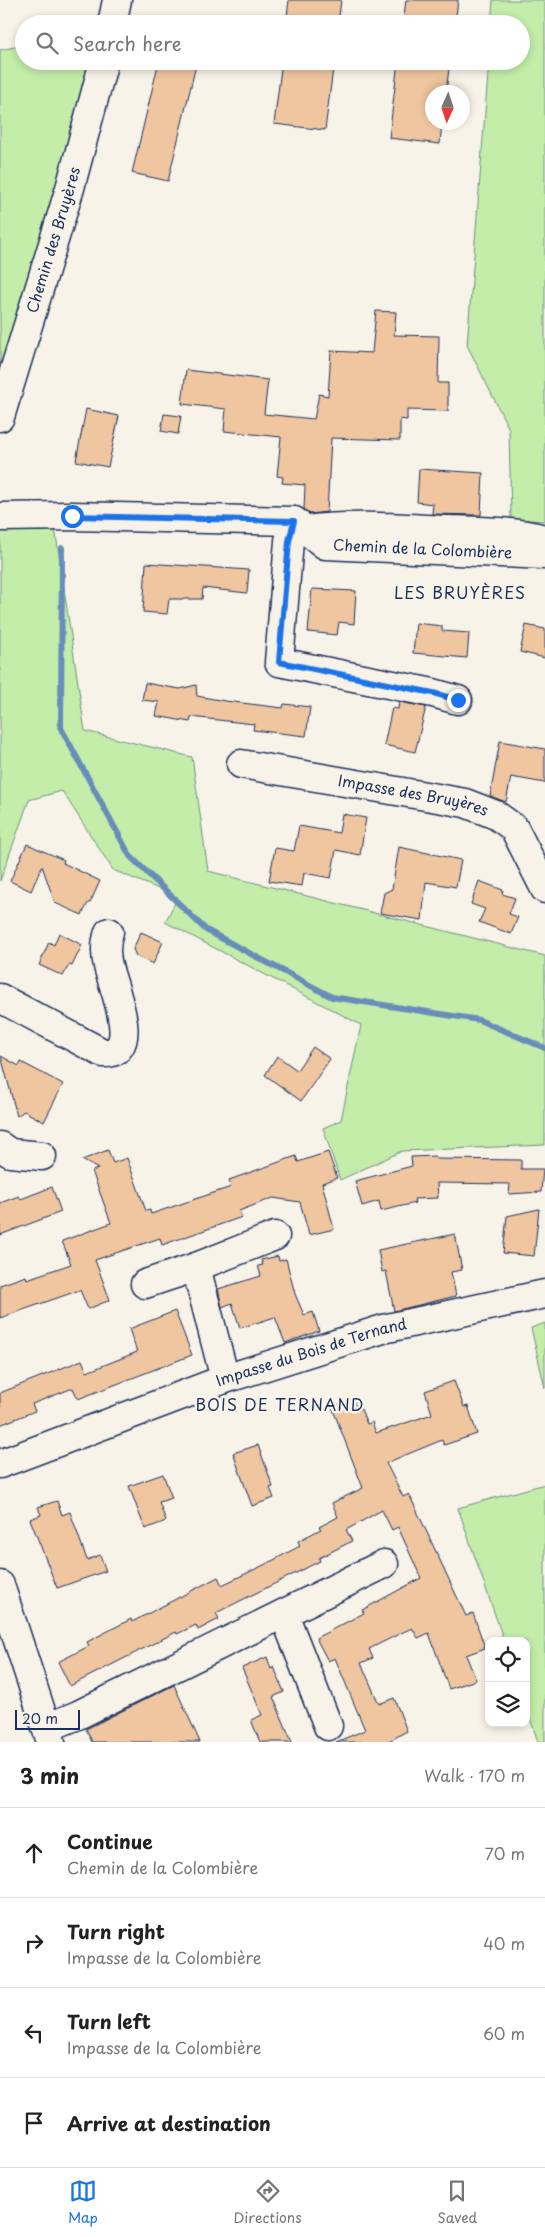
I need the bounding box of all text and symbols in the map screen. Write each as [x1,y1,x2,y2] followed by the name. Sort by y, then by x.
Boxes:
[15,15,530,70] search box
[33,29,61,57] icon: search
[73,29,182,57] text: Search here
[425,85,470,130] north arrow
[20,164,85,315] street label: Chemin des Bruyères
[61,505,84,528] route start
[333,532,513,564] street label: Chemin de la Colombière
[394,580,526,604] district label: LES BRUYÈRES
[447,689,470,712] route end
[336,768,492,821] street label: Impasse des Bruyères
[212,1311,409,1391] street label: Impasse du Bois de Ternand
[196,1392,364,1416] district label: BOIS DE TERNAND
[485,1637,530,1727] map controls
[485,1637,530,1682] button: locate
[485,1682,530,1727] button: layers
[15,1707,80,1730] scale bar
[22,1708,58,1729] text: 20 m
[20,1759,79,1791] text: 3 min
[424,1763,525,1787] text: Walk · 170 m
[67,1827,153,1855] text: Continue
[20,1839,48,1867] icon: ahead
[485,1841,525,1865] text: 70 m
[67,1855,258,1879] text: Chemin de la Colombière
[67,1917,165,1945] text: Turn right
[20,1929,48,1957] icon: right
[483,1931,525,1955] text: 40 m
[67,1945,261,1969] text: Impasse de la Colombière
[67,2007,151,2035] text: Turn left
[20,2019,48,2047] icon: left
[483,2021,525,2045] text: 60 m
[67,2035,261,2059] text: Impasse de la Colombière
[20,2109,48,2137] icon: arrive
[67,2109,271,2137] text: Arrive at destination
[68,2177,98,2228] tab: Map
[234,2177,302,2228] tab: Directions
[437,2177,477,2228] tab: Saved

